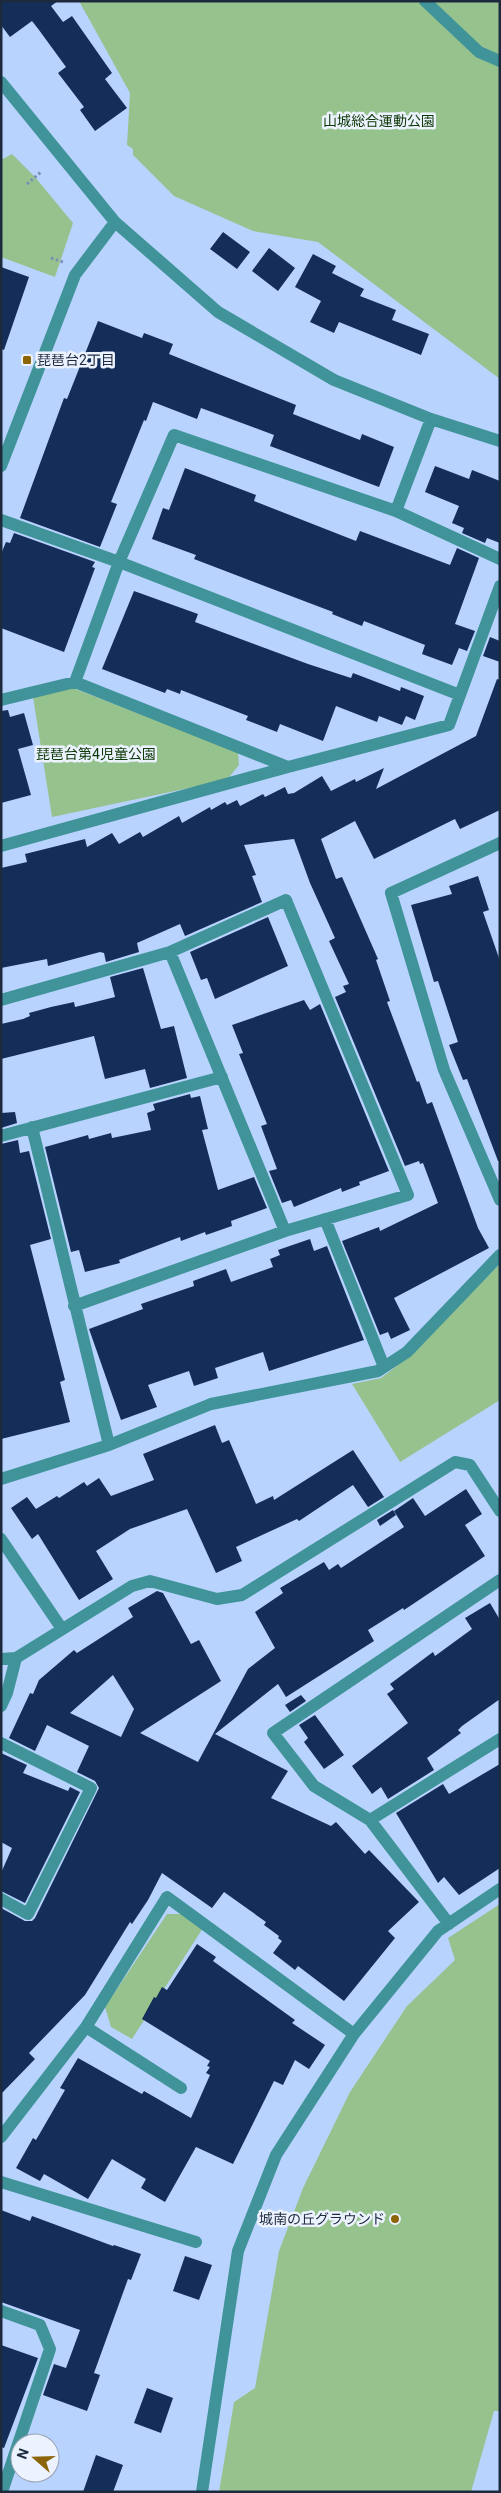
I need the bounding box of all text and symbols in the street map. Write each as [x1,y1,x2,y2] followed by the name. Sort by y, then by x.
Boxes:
[323,113,435,129] park label: 山城総合運動公園
[37,352,115,368] place label: 琵琶台2丁目
[21,354,33,366] marker: 琵琶台2丁目
[36,746,156,762] park label: 琵琶台第4児童公園
[259,2211,385,2227] place label: 城南の丘グラウンド
[389,2213,401,2225] marker: 城南の丘グラウンド
[10,2433,60,2483] north arrow
[14,2446,32,2461] text: N

